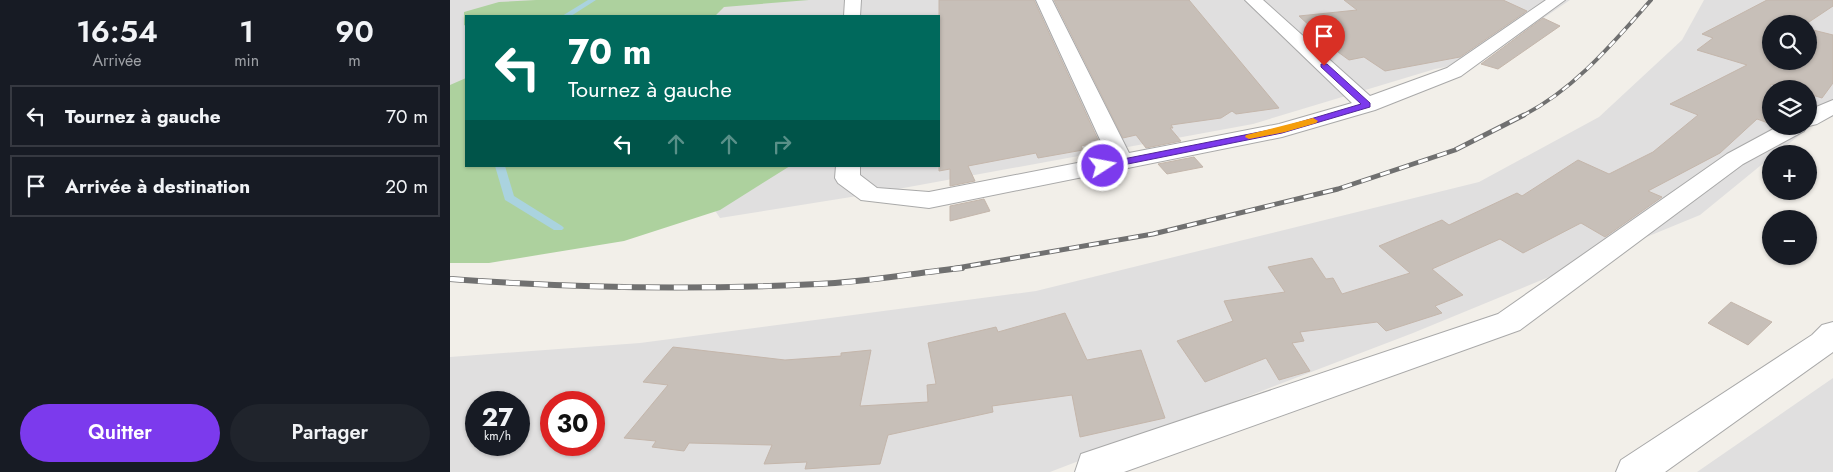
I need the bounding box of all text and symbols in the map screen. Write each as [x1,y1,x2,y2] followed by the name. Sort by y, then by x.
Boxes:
[76,10,158,53] text: 16:54
[239,10,254,53] text: 1
[335,10,374,53] text: 90
[1303,15,1345,66] pin
[1762,15,1817,265] map controls
[1762,15,1817,70] button: search
[1310,22,1338,50] icon: arrive
[568,27,651,77] text: 70 m
[485,35,550,100] icon: left
[93,49,142,72] text: Arrivée
[234,49,259,72] text: min
[348,49,361,72] text: m
[568,73,732,105] text: Tournez à gauche
[1762,80,1817,135] button: layers
[22,102,50,130] icon: left
[65,103,221,130] text: Tournez à gauche
[386,103,428,130] text: 70 m
[609,130,637,158] icon: left
[662,130,690,158] icon: ahead
[715,130,743,158] icon: ahead
[768,130,796,158] icon: right
[1076,139,1128,191] position arrow
[1762,145,1817,200] button: +
[22,172,50,200] icon: arrive
[65,173,250,200] text: Arrivée à destination
[385,173,428,200] text: 20 m
[1762,210,1817,265] button: −
[540,391,605,456] speed limit sign: 30
[482,399,513,435] text: 27
[20,404,220,462] button: Quitter
[230,404,430,462] button: Partager
[484,427,511,445] text: km/h

